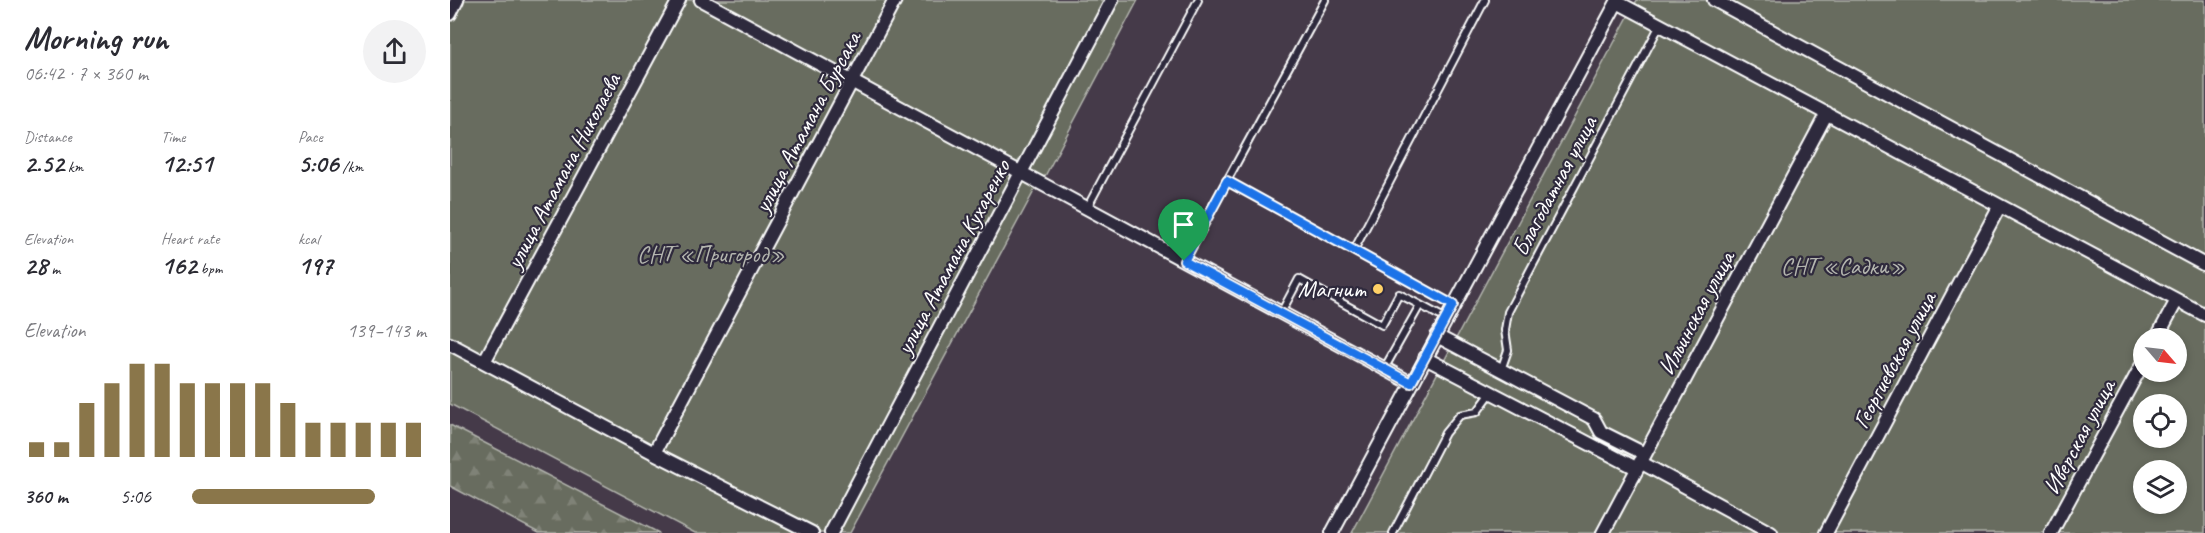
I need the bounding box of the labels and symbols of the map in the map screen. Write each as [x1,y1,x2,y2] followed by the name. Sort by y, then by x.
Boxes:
[746,24,868,219] street label: улица Атамана Бурсака
[498,67,628,276] street label: улица Атамана Николаева
[1505,110,1604,261] street label: Благодатная улица
[888,153,1018,361] street label: улица Атамана Кухаренко
[1158,199,1209,261] pin
[637,239,785,269] park label: СНТ «Пригород»
[1651,244,1742,380] street label: Ильинская улица
[1781,251,1905,281] park label: СНТ «Садки»
[1298,274,1367,304] place label: Магнит
[1371,282,1385,296] marker: Магнит
[1845,285,1944,433] street label: Георгиевская улица
[2133,328,2187,382] north arrow
[2036,373,2123,500] street label: Иверская улица

